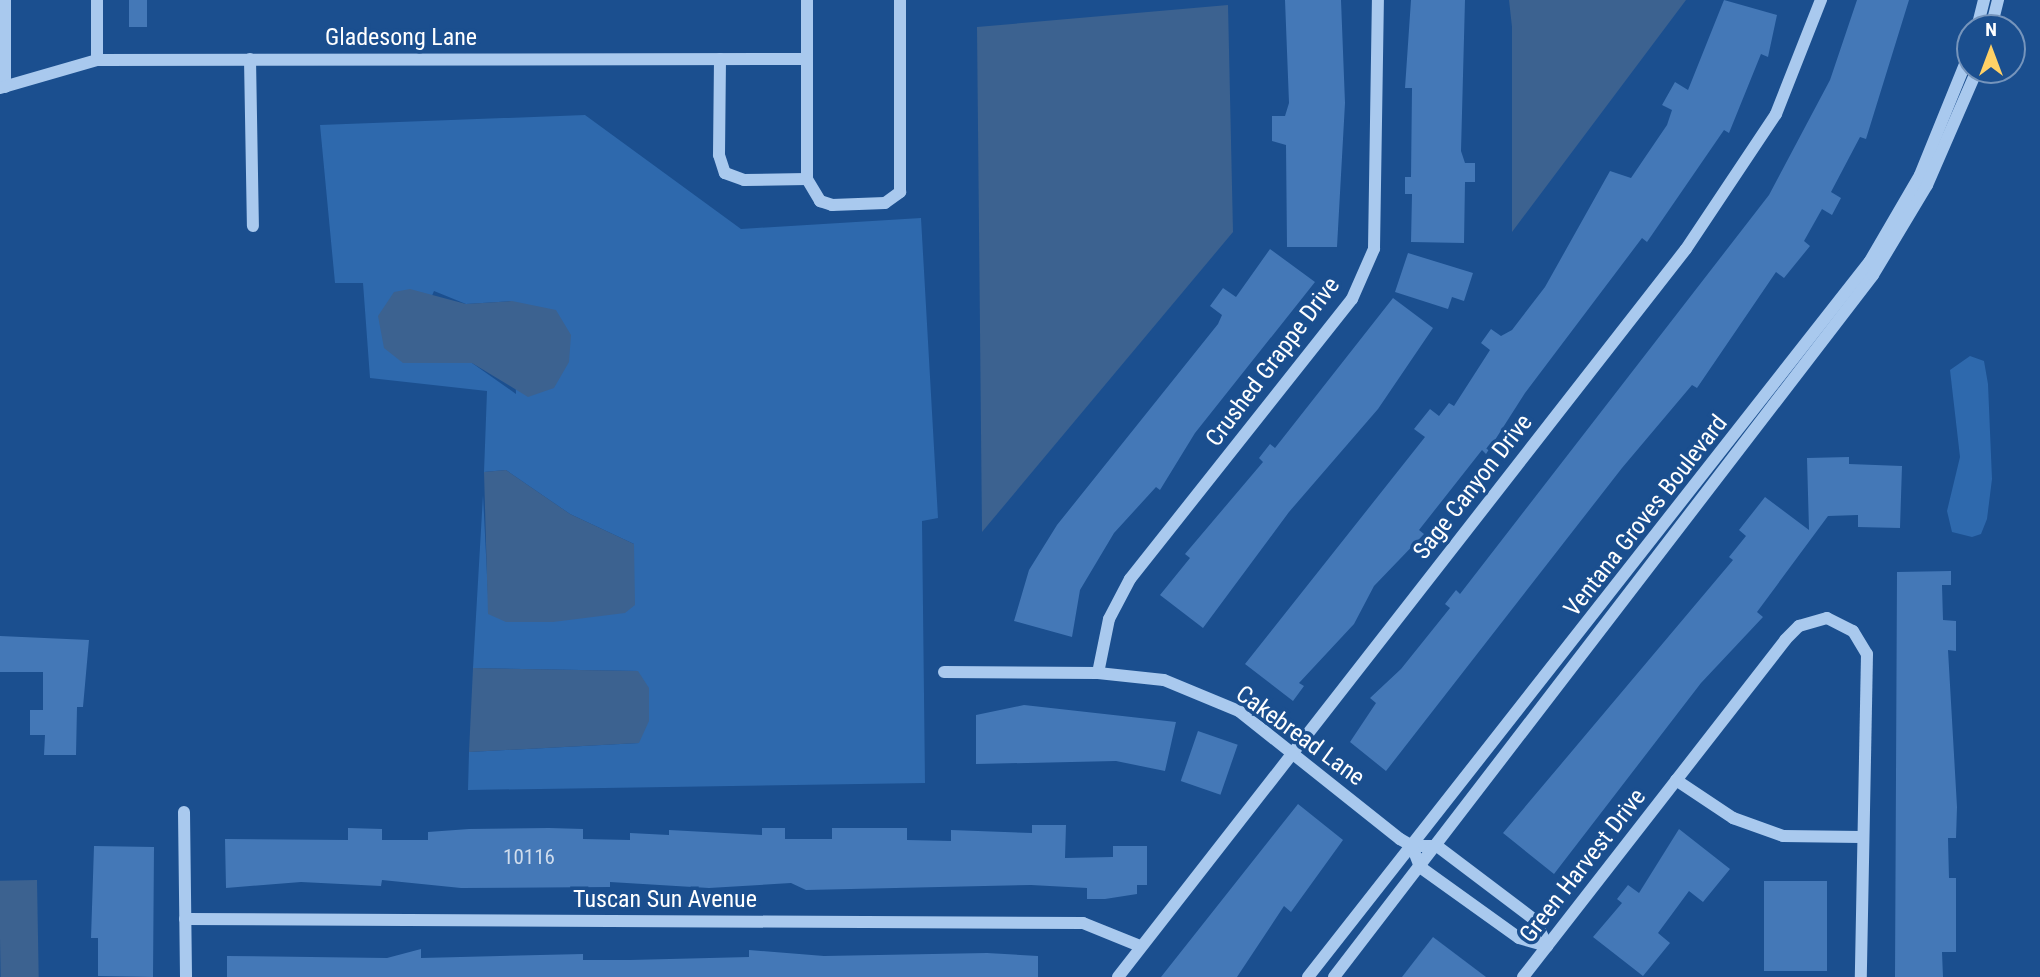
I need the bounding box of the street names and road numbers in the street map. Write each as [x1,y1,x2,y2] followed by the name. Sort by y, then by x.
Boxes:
[325,24,477,52] street label: Gladesong Lane
[1200,272,1346,452] street label: Crushed Grappe Drive
[1407,409,1539,565] street label: Sage Canyon Drive
[1558,409,1734,623] street label: Ventana Groves Boulevard
[1230,680,1370,792] street label: Cakebread Lane
[1514,783,1652,949] street label: Green Harvest Drive
[573,886,757,914] street label: Tuscan Sun Avenue

